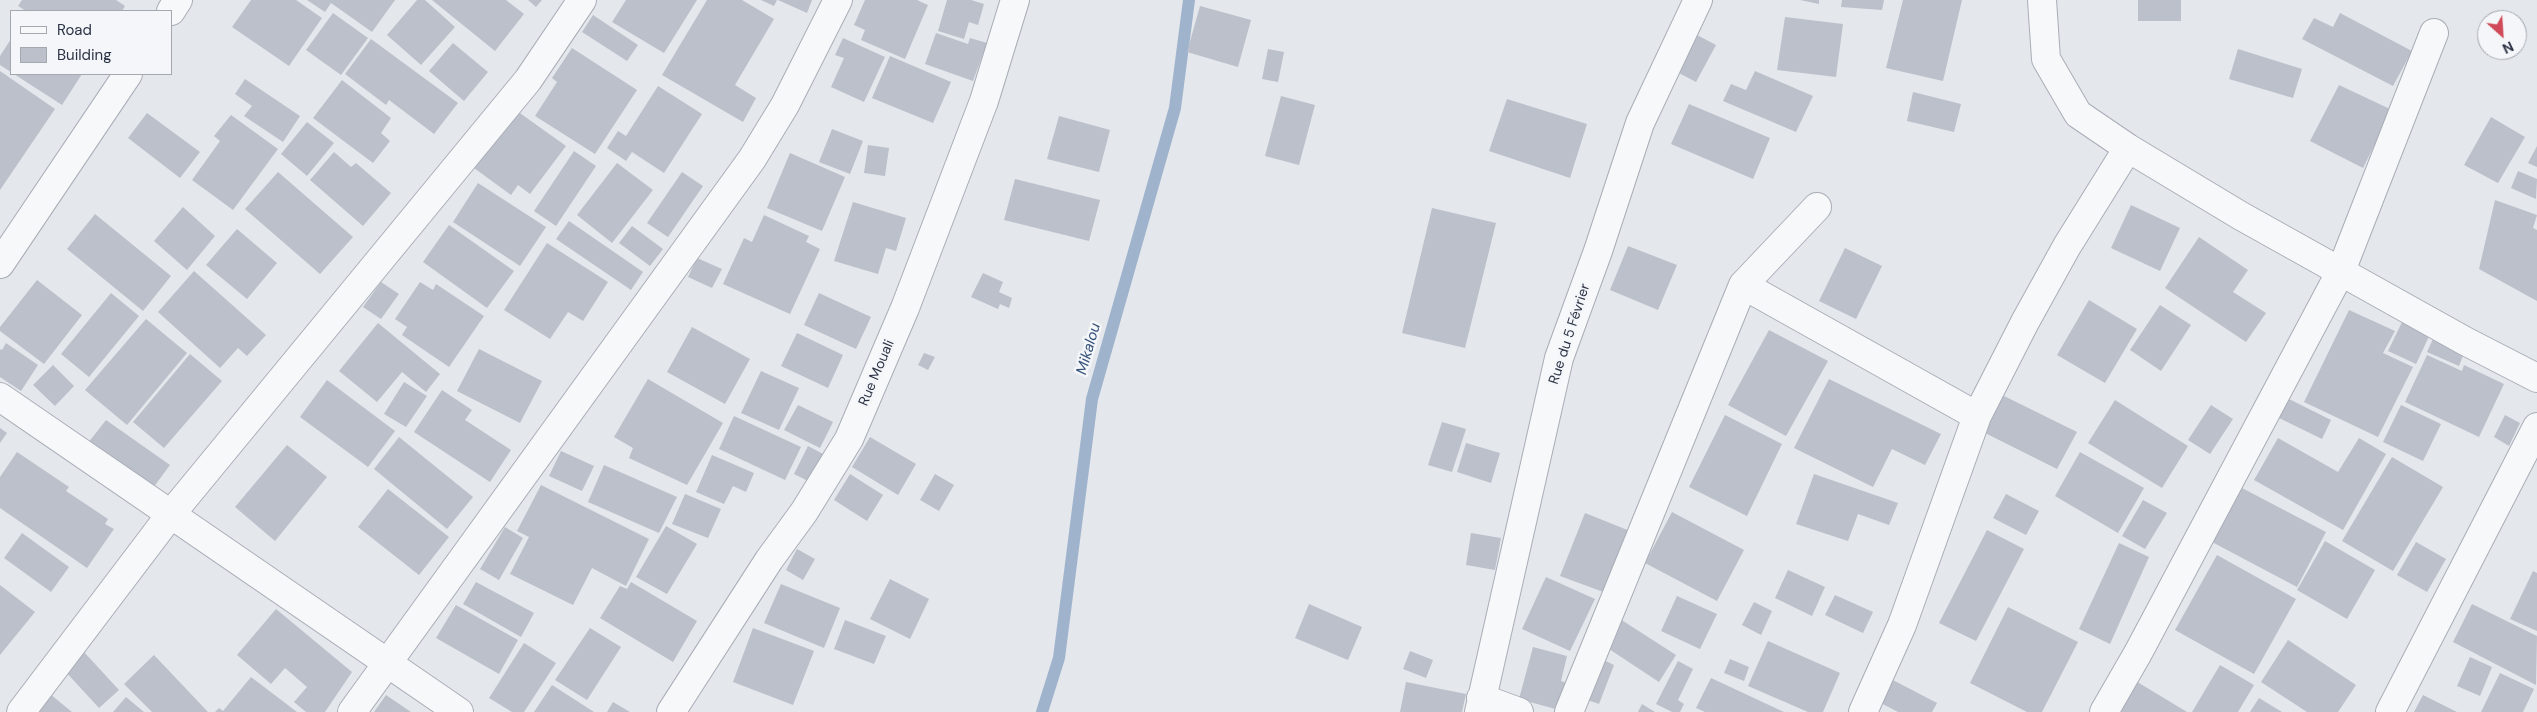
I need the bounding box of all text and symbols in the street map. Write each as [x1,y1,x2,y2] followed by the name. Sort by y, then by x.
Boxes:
[10,10,172,75] legend
[2477,10,2527,60] north arrow
[57,20,92,40] text: Road
[2500,37,2517,58] text: N
[57,45,112,65] text: Building
[1546,282,1594,386] street label: Rue du 5 Février
[1073,321,1105,377] water label: Mikalou
[856,337,898,409] street label: Rue Mouali

